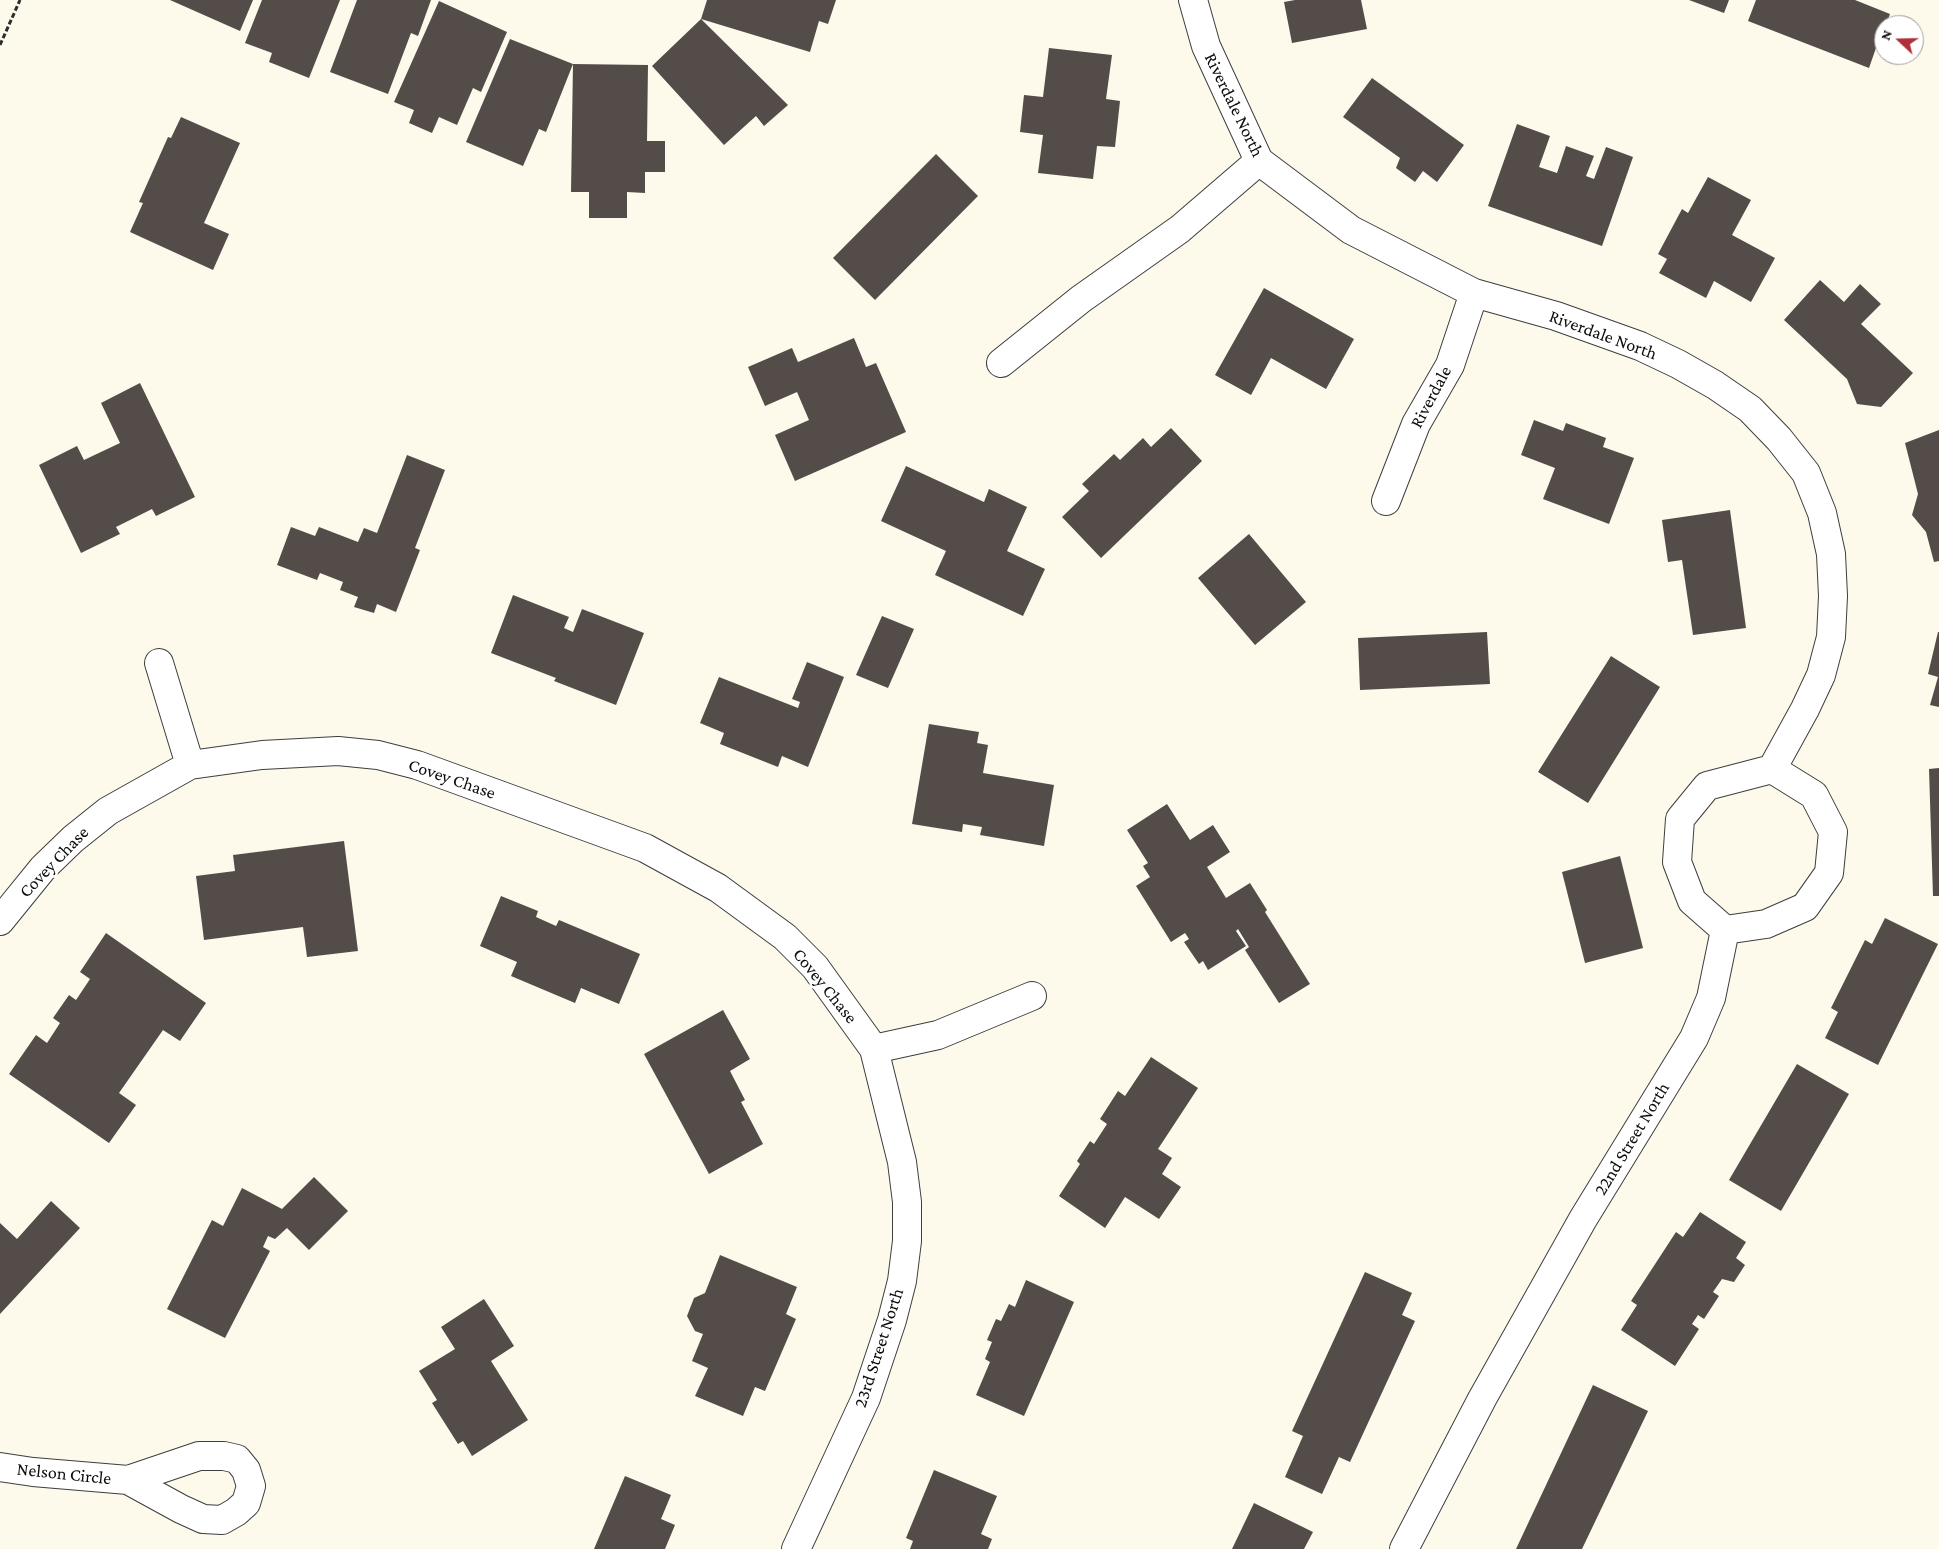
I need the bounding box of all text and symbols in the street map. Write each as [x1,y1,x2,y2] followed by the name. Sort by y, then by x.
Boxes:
[1874,15,1924,65] north arrow
[1877,28,1895,42] text: N
[1199,49,1269,161] street label: Riverdale North
[1546,305,1660,365] street label: Riverdale North
[1406,362,1456,432] street label: Riverdale
[406,754,498,804] street label: Covey Chase
[15,822,93,902] street label: Covey Chase
[788,944,862,1028] street label: Covey Chase
[1590,1079,1674,1199] street label: 22nd Street North
[850,1286,908,1410] street label: 23rd Street North
[16,1458,112,1490] street label: Nelson Circle

